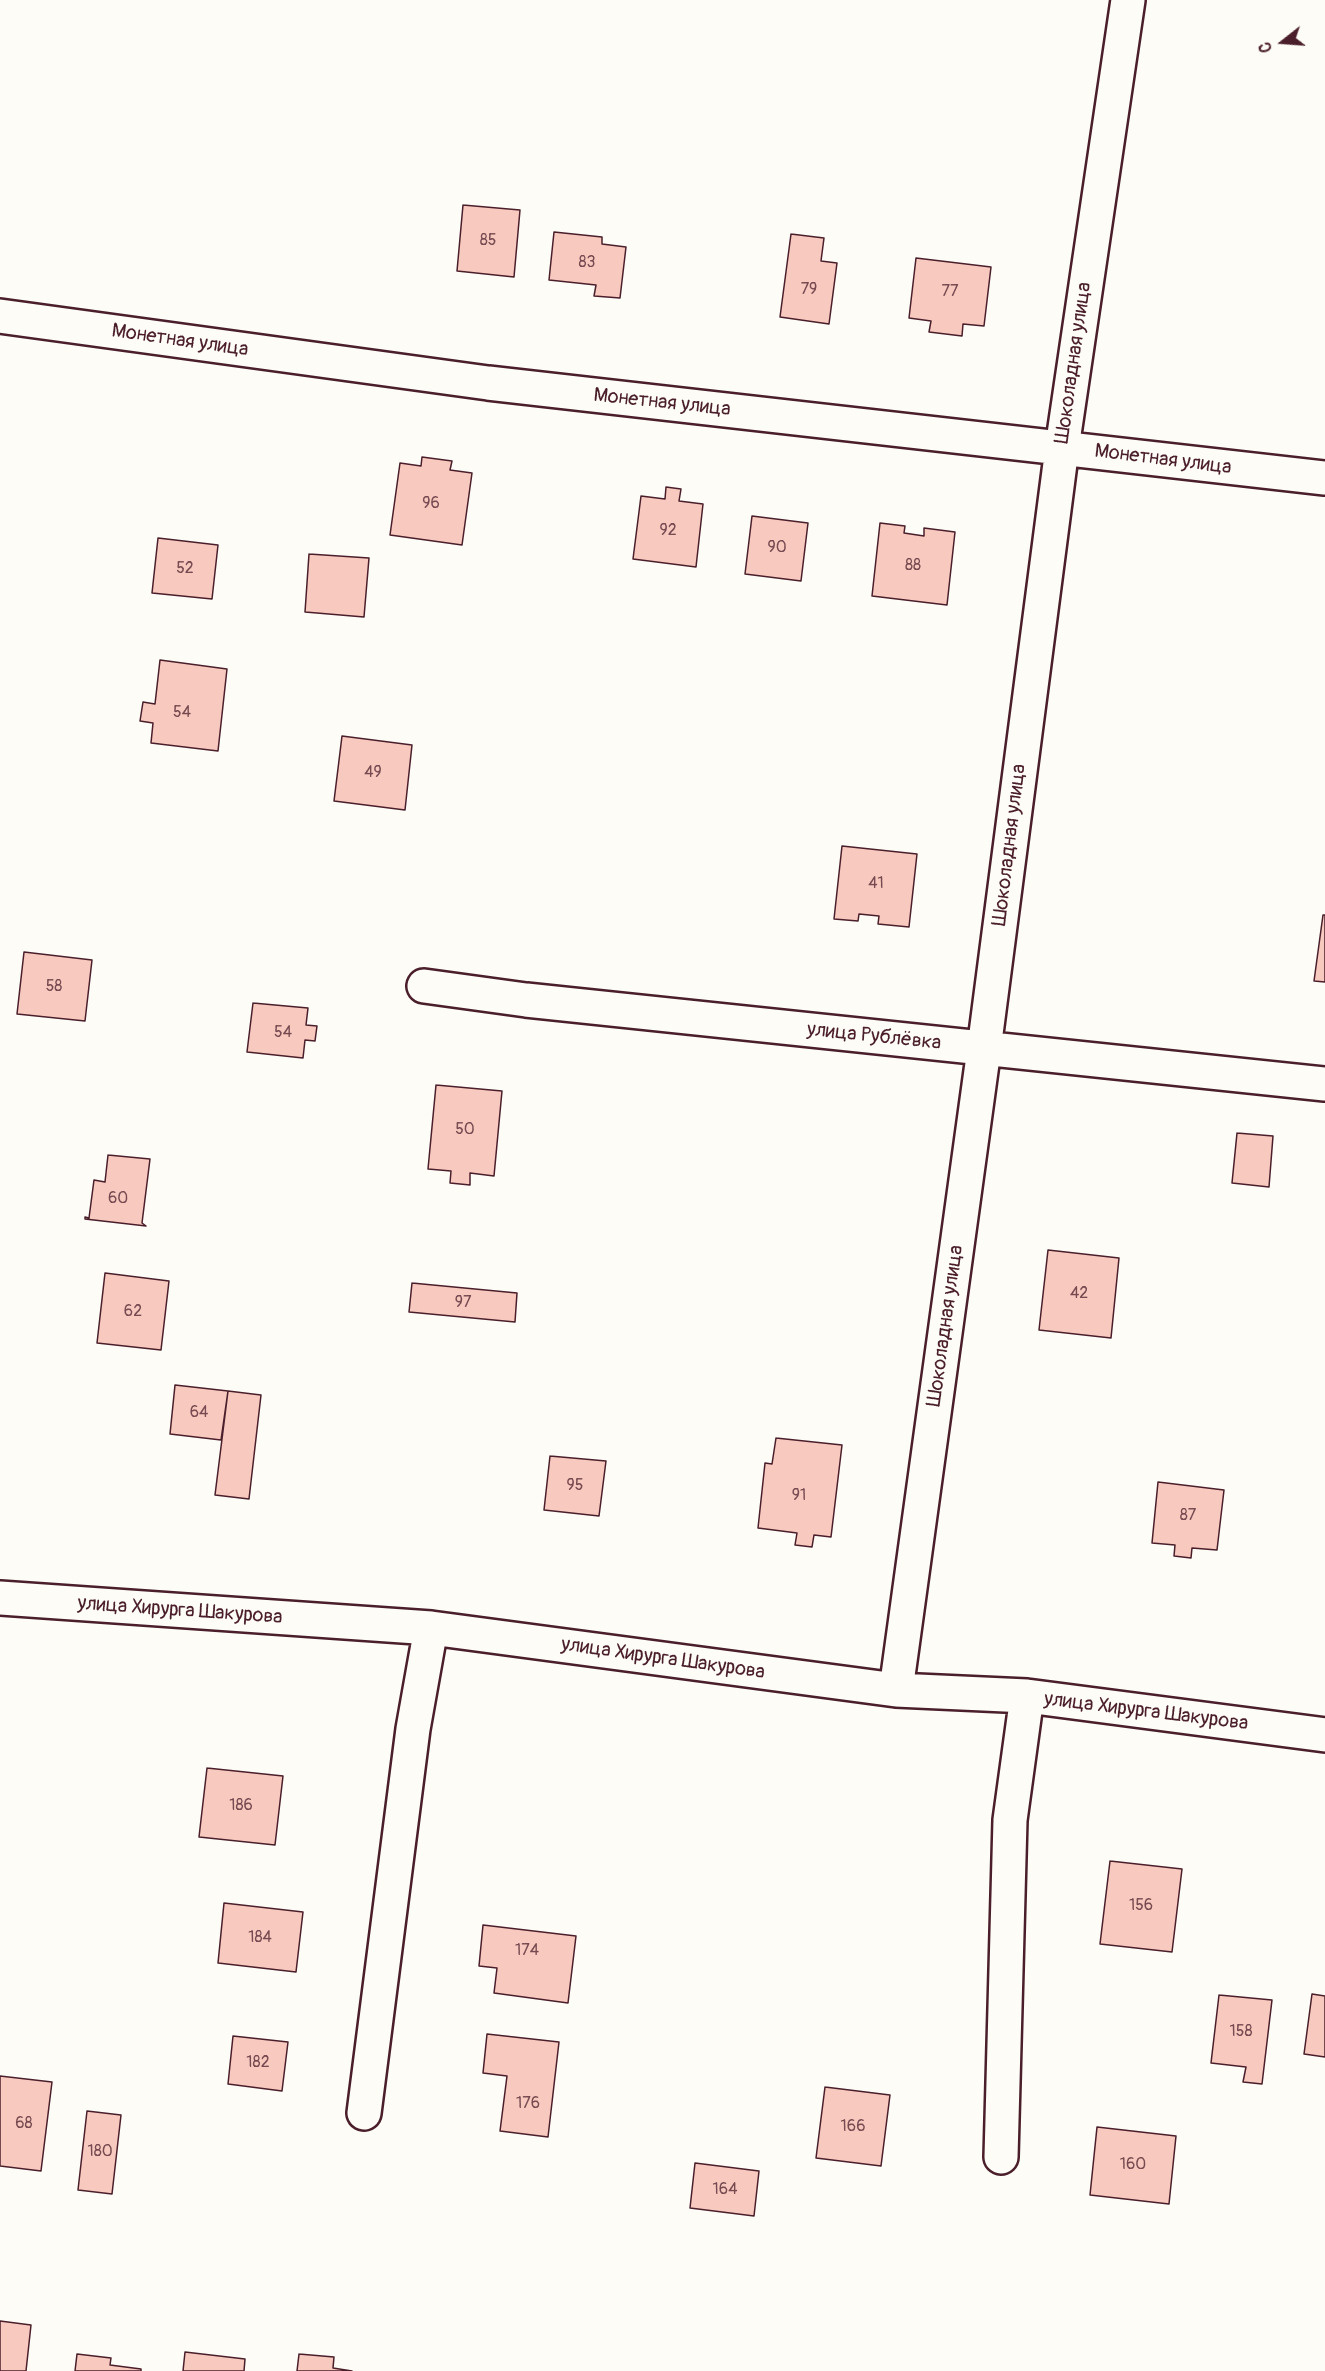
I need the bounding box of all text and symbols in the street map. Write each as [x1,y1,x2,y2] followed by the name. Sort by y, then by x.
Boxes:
[1253,12,1313,72] north arrow
[1255,40,1277,55] text: С
[480,231,496,251] house number: 85
[579,253,595,273] house number: 83
[801,280,817,300] house number: 79
[1051,281,1097,445] street label: Шоколадная улица
[942,282,958,302] house number: 77
[110,320,250,362] street label: Монетная улица
[592,384,732,422] street label: Монетная улица
[1093,440,1233,480] street label: Монетная улица
[422,494,440,514] house number: 96
[659,521,677,541] house number: 92
[767,538,787,558] house number: 90
[905,556,921,576] house number: 88
[176,559,194,579] house number: 52
[173,703,191,723] house number: 54
[364,763,382,783] house number: 49
[988,763,1032,927] street label: Шоколадная улица
[868,874,884,894] house number: 41
[46,977,62,997] house number: 58
[806,1018,942,1056] street label: улица Рублёвка
[274,1023,292,1043] house number: 54
[455,1120,475,1140] house number: 50
[108,1189,128,1209] house number: 60
[923,1244,969,1408] street label: Шоколадная улица
[1070,1284,1088,1304] house number: 42
[455,1293,471,1313] house number: 97
[124,1302,142,1322] house number: 62
[190,1403,208,1423] house number: 64
[567,1476,583,1496] house number: 95
[792,1486,806,1506] house number: 91
[1180,1506,1196,1526] house number: 87
[77,1592,283,1630] street label: улица Хирурга Шакурова
[560,1633,766,1685] street label: улица Хирурга Шакурова
[1043,1688,1249,1736] street label: улица Хирурга Шакурова
[229,1796,253,1816] house number: 186
[1129,1896,1153,1916] house number: 156
[248,1928,272,1948] house number: 184
[515,1941,539,1961] house number: 174
[1230,2022,1252,2042] house number: 158
[246,2053,270,2073] house number: 182
[516,2094,540,2114] house number: 176
[15,2114,33,2134] house number: 68
[841,2117,865,2137] house number: 166
[87,2142,113,2162] house number: 180
[1120,2155,1146,2175] house number: 160
[713,2180,737,2200] house number: 164

